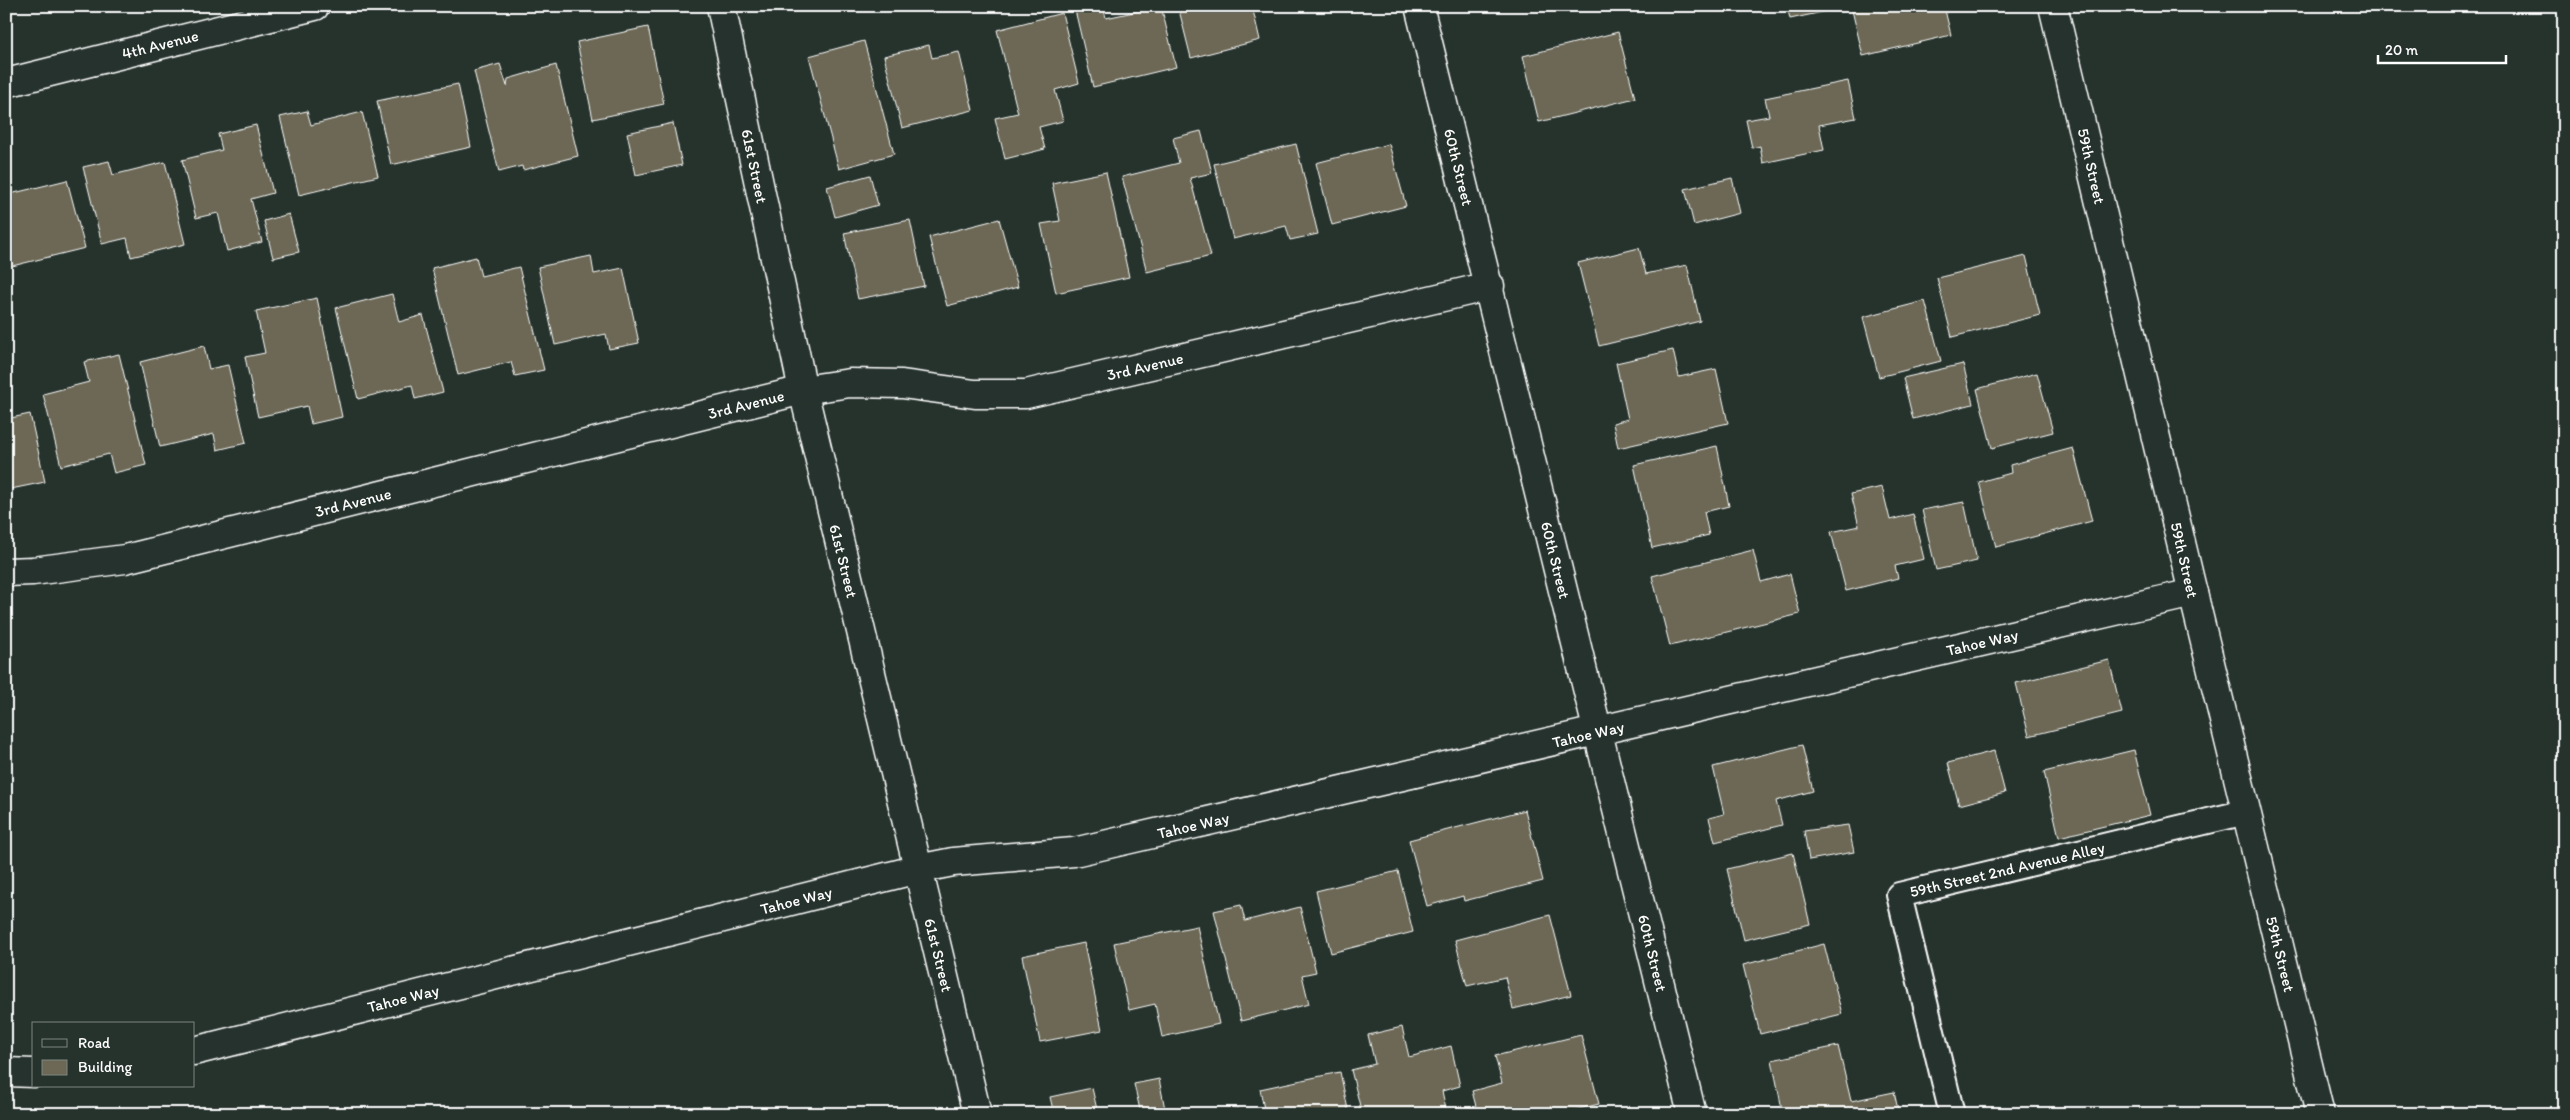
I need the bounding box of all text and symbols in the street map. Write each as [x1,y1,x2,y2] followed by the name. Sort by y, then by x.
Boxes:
[120,26,201,63] street label: 4th Avenue
[2378,32,2505,64] scale bar
[2385,41,2419,59] text: 20 m
[2074,126,2109,206] street label: 59th Street
[737,127,772,205] street label: 61st Street
[1440,127,1477,208] street label: 60th Street
[1105,348,1186,385] street label: 3rd Avenue
[706,386,787,423] street label: 3rd Avenue
[313,484,394,521] street label: 3rd Avenue
[1537,520,1574,601] street label: 60th Street
[2167,520,2202,600] street label: 59th Street
[825,522,862,600] street label: 61st Street
[1944,625,2020,660] street label: Tahoe Way
[1550,717,1626,752] street label: Tahoe Way
[1155,808,1231,843] street label: Tahoe Way
[1908,838,2107,901] street label: 59th Street 2nd Avenue Alley
[758,882,834,919] street label: Tahoe Way
[1634,913,1671,994] street label: 60th Street
[2262,914,2299,994] street label: 59th Street
[920,916,957,994] street label: 61st Street
[365,980,441,1017] street label: Tahoe Way
[32,1022,195,1088] legend
[78,1034,111,1052] text: Road
[78,1058,132,1076] text: Building

